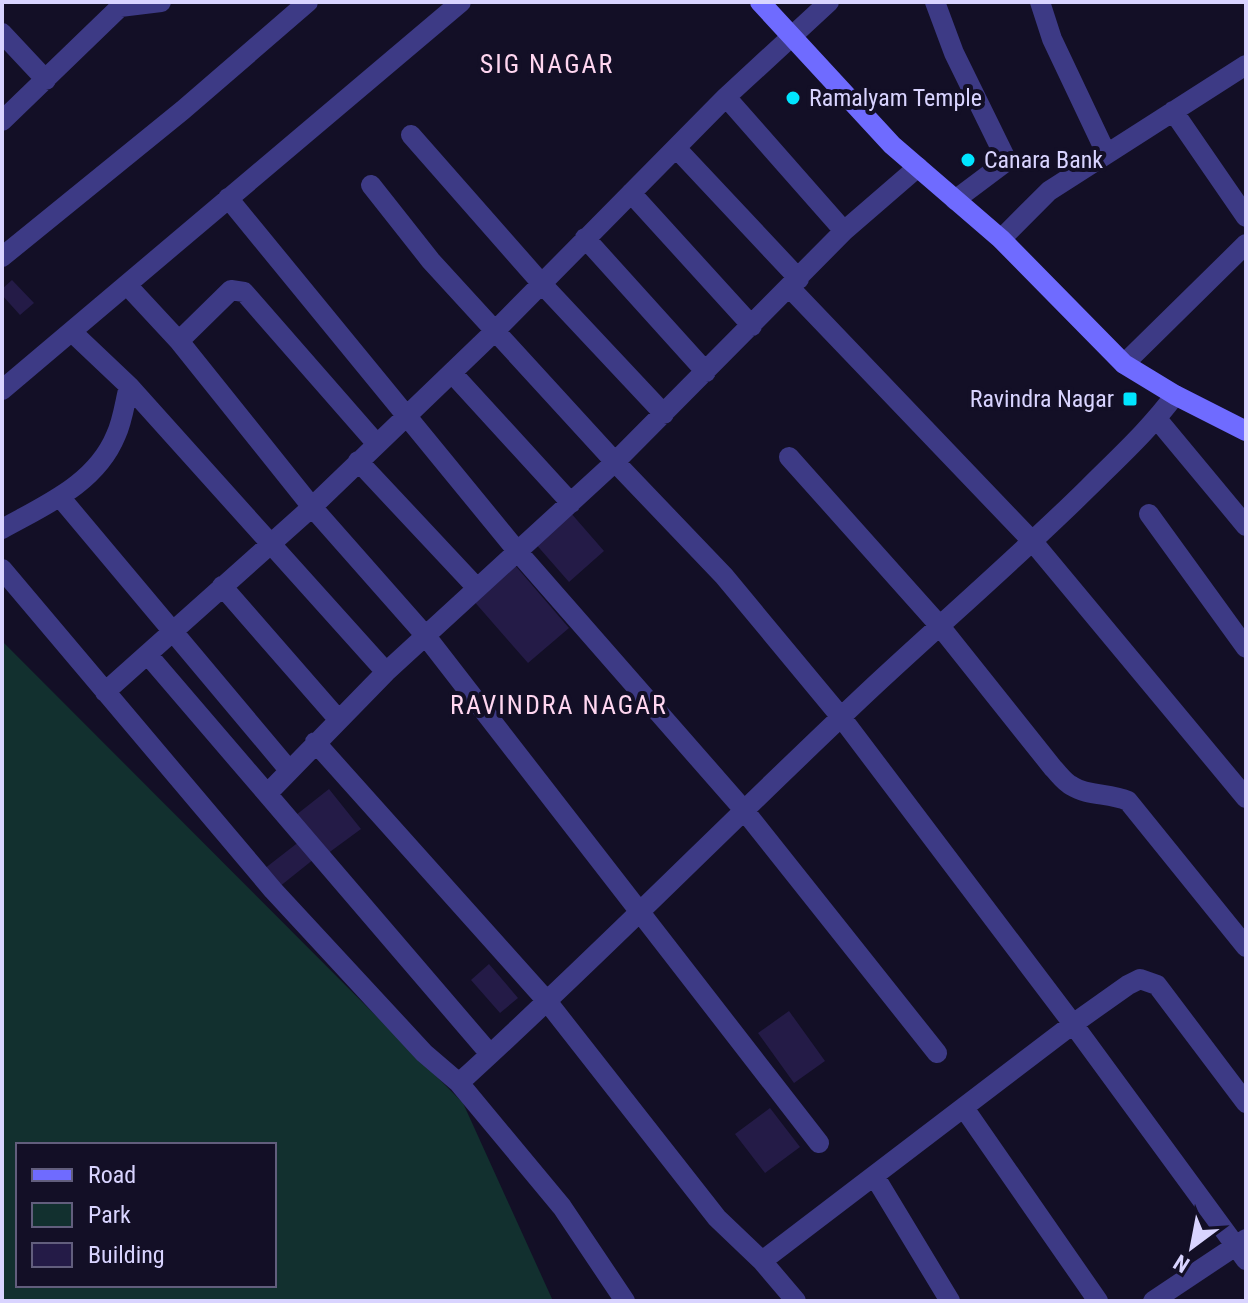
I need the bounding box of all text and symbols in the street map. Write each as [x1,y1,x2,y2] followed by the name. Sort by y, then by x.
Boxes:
[480,49,614,79] district label: SIG NAGAR
[809,84,982,112] place label: Ramalyam Temple
[784,89,802,107] marker: Ramalyam Temple
[984,146,1103,174] place label: Canara Bank
[959,151,977,169] marker: Canara Bank
[970,385,1114,413] place label: Ravindra Nagar
[1121,390,1139,408] marker: Ravindra Nagar
[450,690,668,720] district label: RAVINDRA NAGAR
[16,1143,276,1287] legend
[88,1161,136,1189] text: Road
[88,1201,131,1229] text: Park
[1152,1207,1232,1287] north arrow
[88,1241,165,1269] text: Building
[1169,1249,1194,1278] text: N

